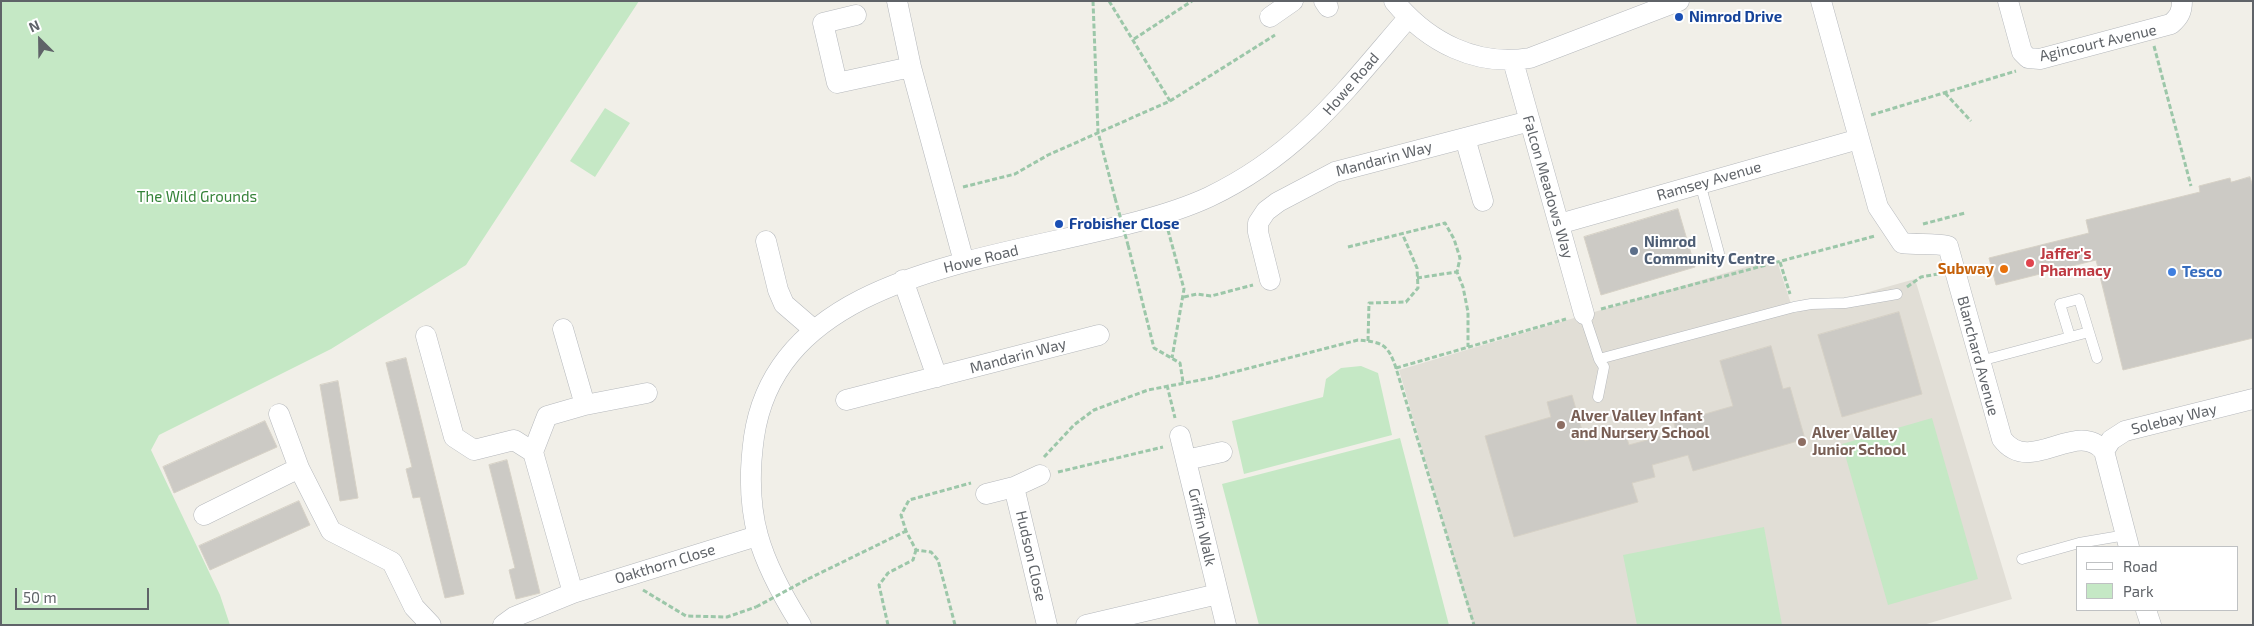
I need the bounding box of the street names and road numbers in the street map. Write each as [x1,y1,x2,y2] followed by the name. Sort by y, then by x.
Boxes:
[2038,21,2158,65] street label: Agincourt Avenue
[1319,49,1383,119] street label: Howe Road
[1519,113,1577,261] street label: Falcon Meadows Way
[1334,138,1434,180] street label: Mandarin Way
[1655,157,1763,205] street label: Ramsey Avenue
[942,241,1020,277] street label: Howe Road
[1953,294,2003,418] street label: Blanchard Avenue
[968,335,1068,377] street label: Mandarin Way
[2129,400,2219,438] street label: Solebay Way
[1184,486,1220,568] street label: Griffin Walk
[1012,509,1050,603] street label: Hudson Close
[613,540,717,588] street label: Oakthorn Close

